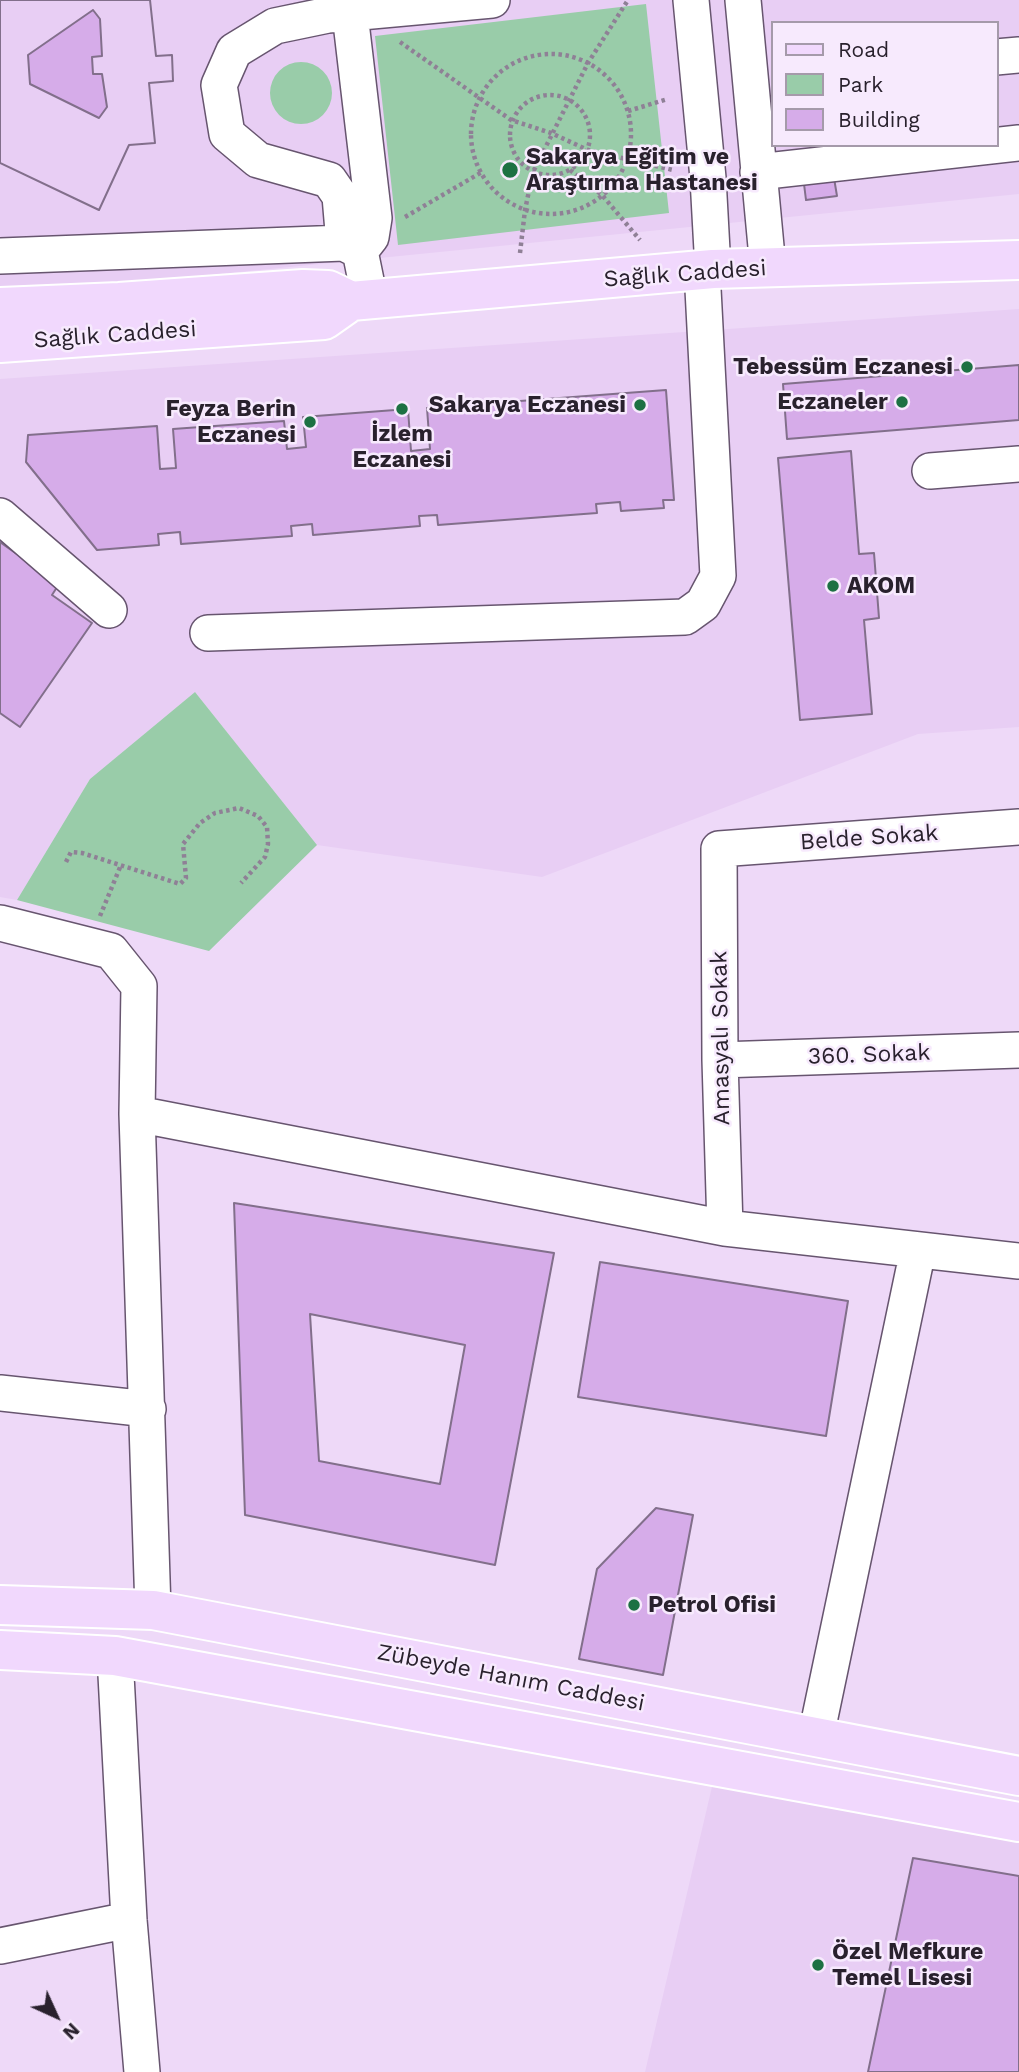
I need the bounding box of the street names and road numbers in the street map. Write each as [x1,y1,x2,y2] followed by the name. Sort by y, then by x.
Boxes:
[603,255,767,293] street label: Sağlık Caddesi
[33,316,197,354] street label: Sağlık Caddesi
[799,819,939,857] street label: Belde Sokak
[706,950,736,1126] street label: Amasyalı Sokak
[807,1039,931,1071] street label: 360. Sokak
[375,1639,647,1717] street label: Zübeyde Hanım Caddesi

